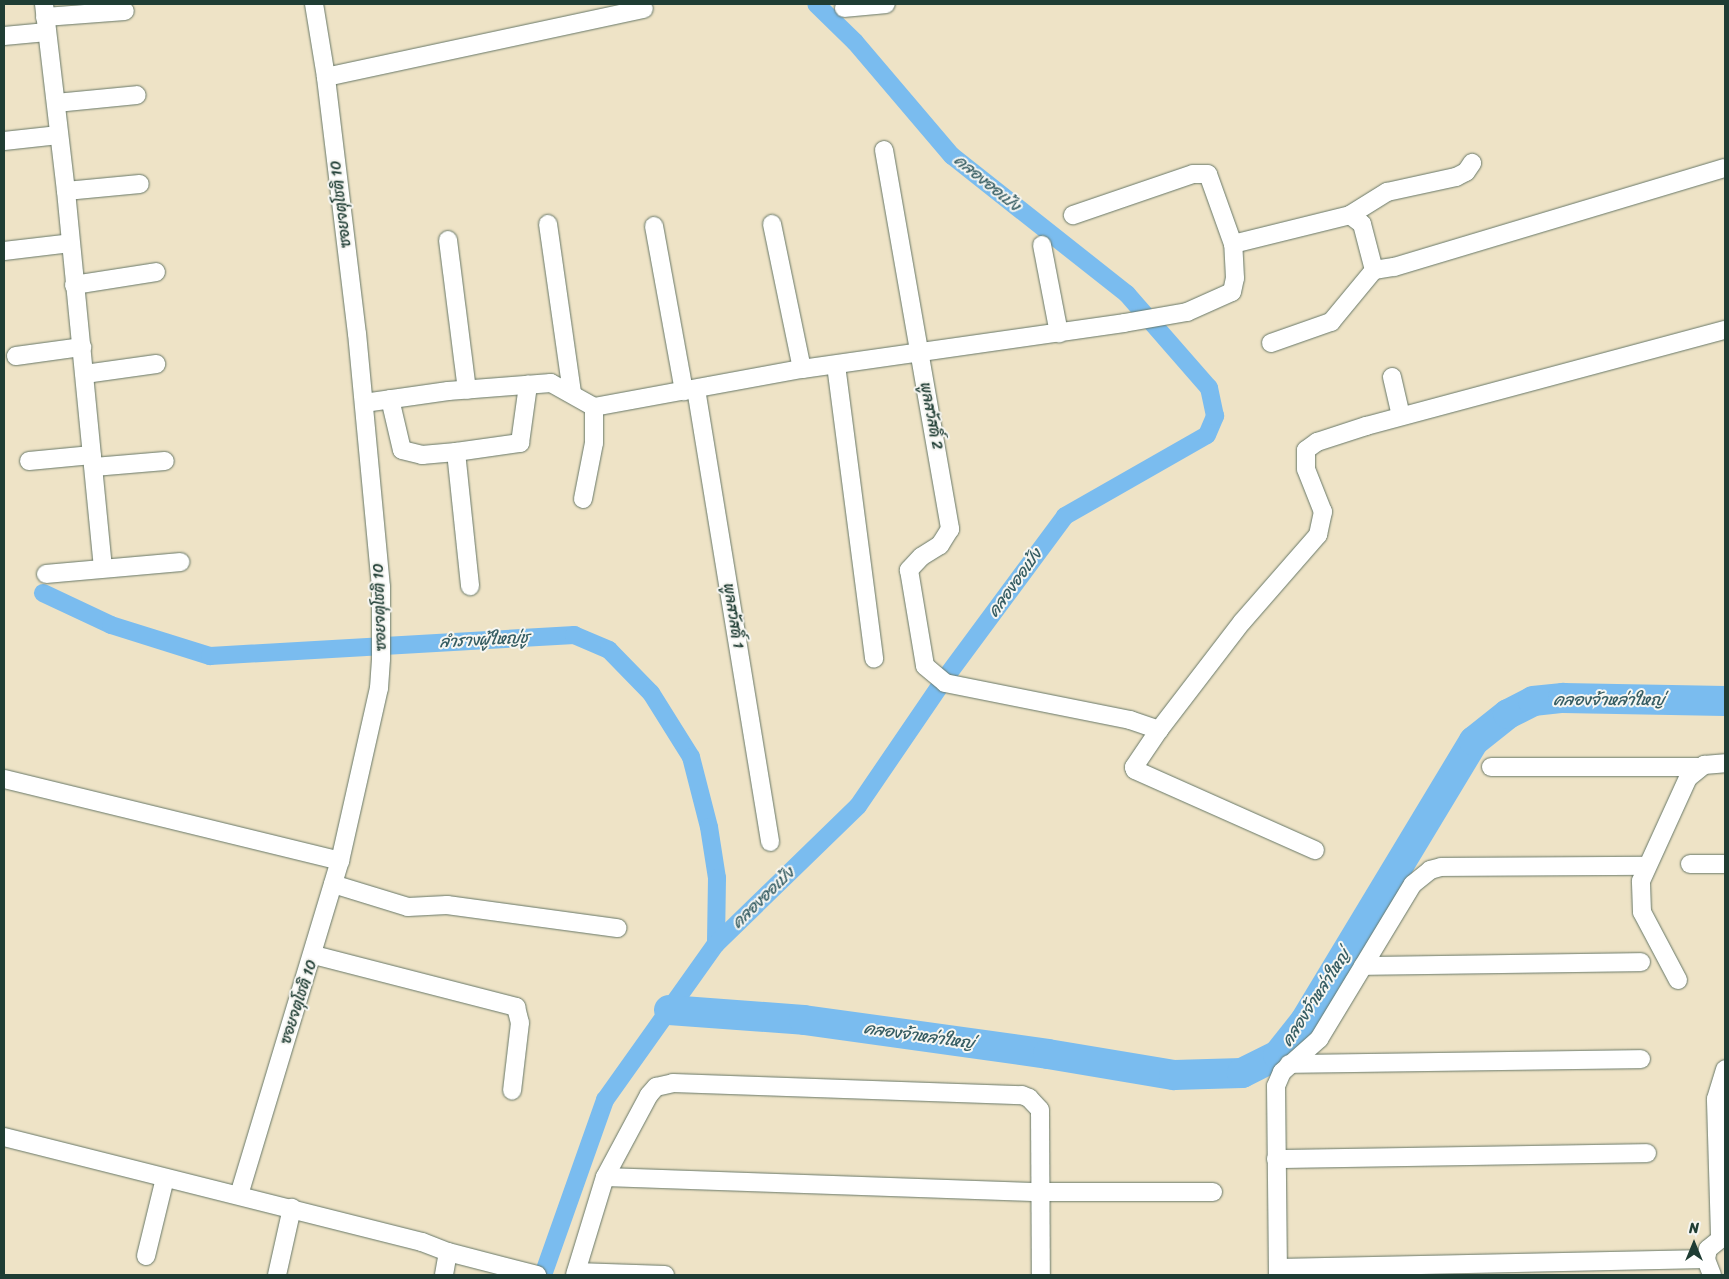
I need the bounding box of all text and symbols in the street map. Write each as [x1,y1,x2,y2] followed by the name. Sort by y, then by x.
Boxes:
[950,151,1024,215] water label: คลองออเป้ง
[327,159,355,249] street label: ซอยจตุโชติ 10
[916,381,946,451] street label: พูลสวัสดิ์ 2
[984,545,1046,621] water label: คลองออเป้ง
[369,563,391,651] street label: ซอยจตุโชติ 10
[719,582,747,650] street label: พูลสวัสดิ์ 1
[439,628,529,652] water label: ลำรางผู้ใหญ่ชู
[1554,690,1664,710] water label: คลองจ้าหล่าใหญ่
[728,864,798,932] water label: คลองออเป้ง
[1278,946,1354,1050] water label: คลองจ้าหล่าใหญ่
[277,958,321,1046] street label: ซอยจตุโชติ 10
[863,1019,975,1053] water label: คลองจ้าหล่าใหญ่
[1689,1216,1699,1241] text: N
[1669,1219,1719,1269] north arrow

